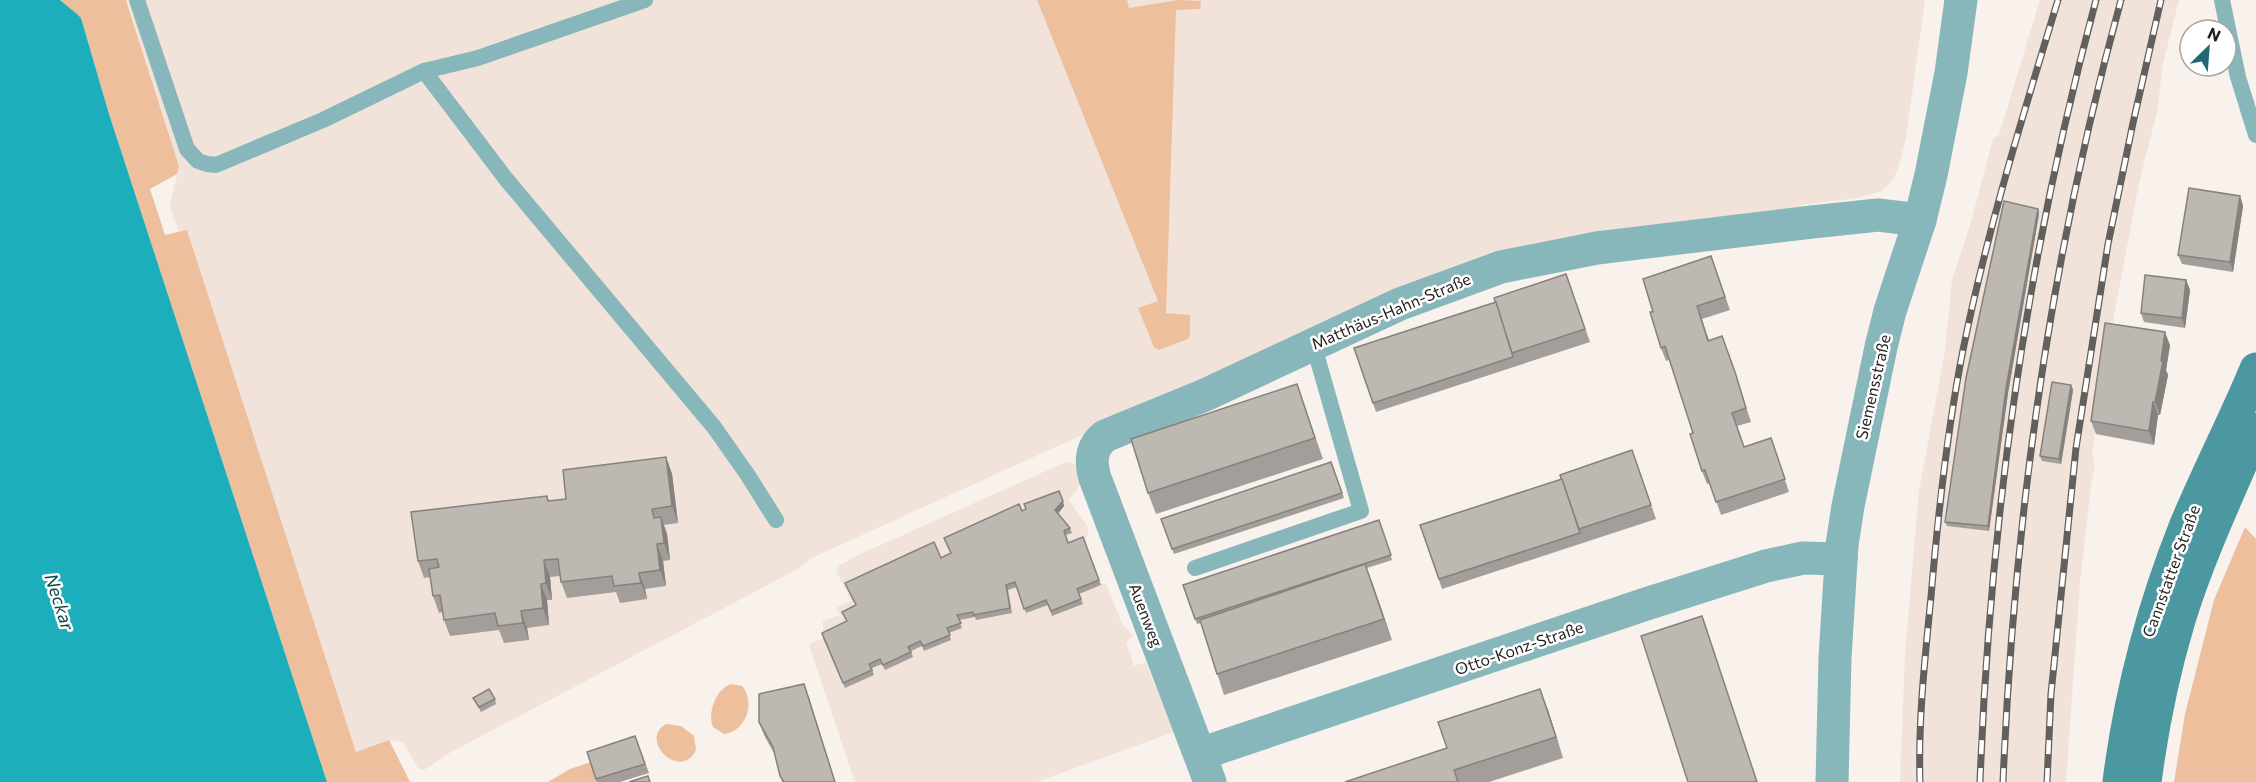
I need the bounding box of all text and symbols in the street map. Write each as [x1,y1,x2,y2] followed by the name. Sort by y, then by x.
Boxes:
[2178,18,2238,78] north arrow
[2205,23,2224,45] text: N
[1308,268,1473,353] street label: Matthäus-Hahn-Straße
[1851,332,1894,441] street label: Siemensstraße
[2138,502,2203,640] street label: Cannstatter Straße
[40,571,80,634] water label: Neckar
[1126,580,1167,650] street label: Auenweg
[1452,617,1586,678] street label: Otto-Konz-Straße

